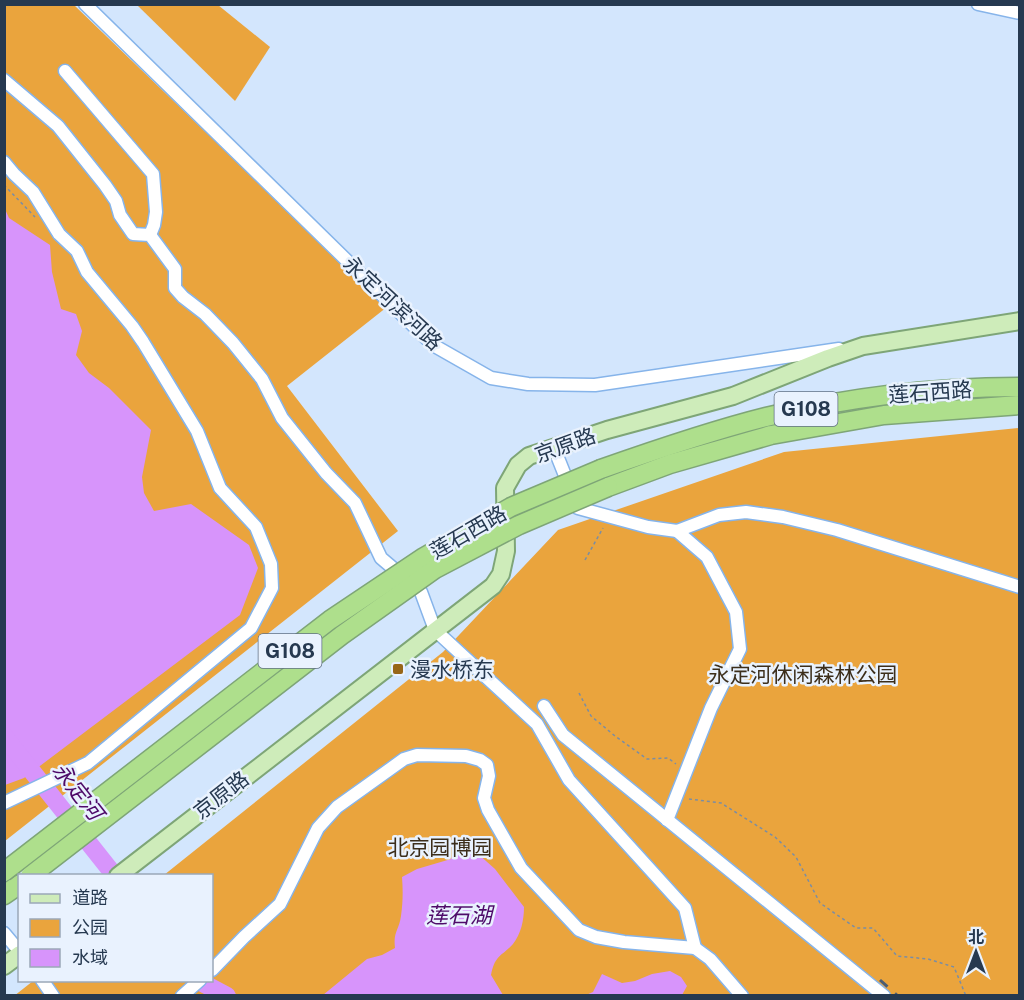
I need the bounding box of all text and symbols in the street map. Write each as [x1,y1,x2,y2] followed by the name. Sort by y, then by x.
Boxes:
[338,251,448,355] street label: 永定河滨河路
[887,377,973,407] street label: 莲石西路
[774,392,838,426] road number: G108
[531,422,599,468] street label: 京原路
[425,500,511,564] street label: 莲石西路
[258,634,322,668] road number: G108
[410,657,494,682] place label: 漫水桥东
[391,662,405,676] marker: 漫水桥东
[709,662,898,687] park label: 永定河休闲森林公园
[47,757,111,828] water label: 永定河
[188,766,254,824] street label: 京原路
[388,835,493,860] park label: 北京园博园
[18,874,213,982] legend
[72,887,108,908] text: 道路
[426,902,495,928] water label: 莲石湖
[72,917,108,938] text: 公园
[946,922,1006,982] north arrow
[968,928,984,947] text: 北
[72,947,108,968] text: 水域

